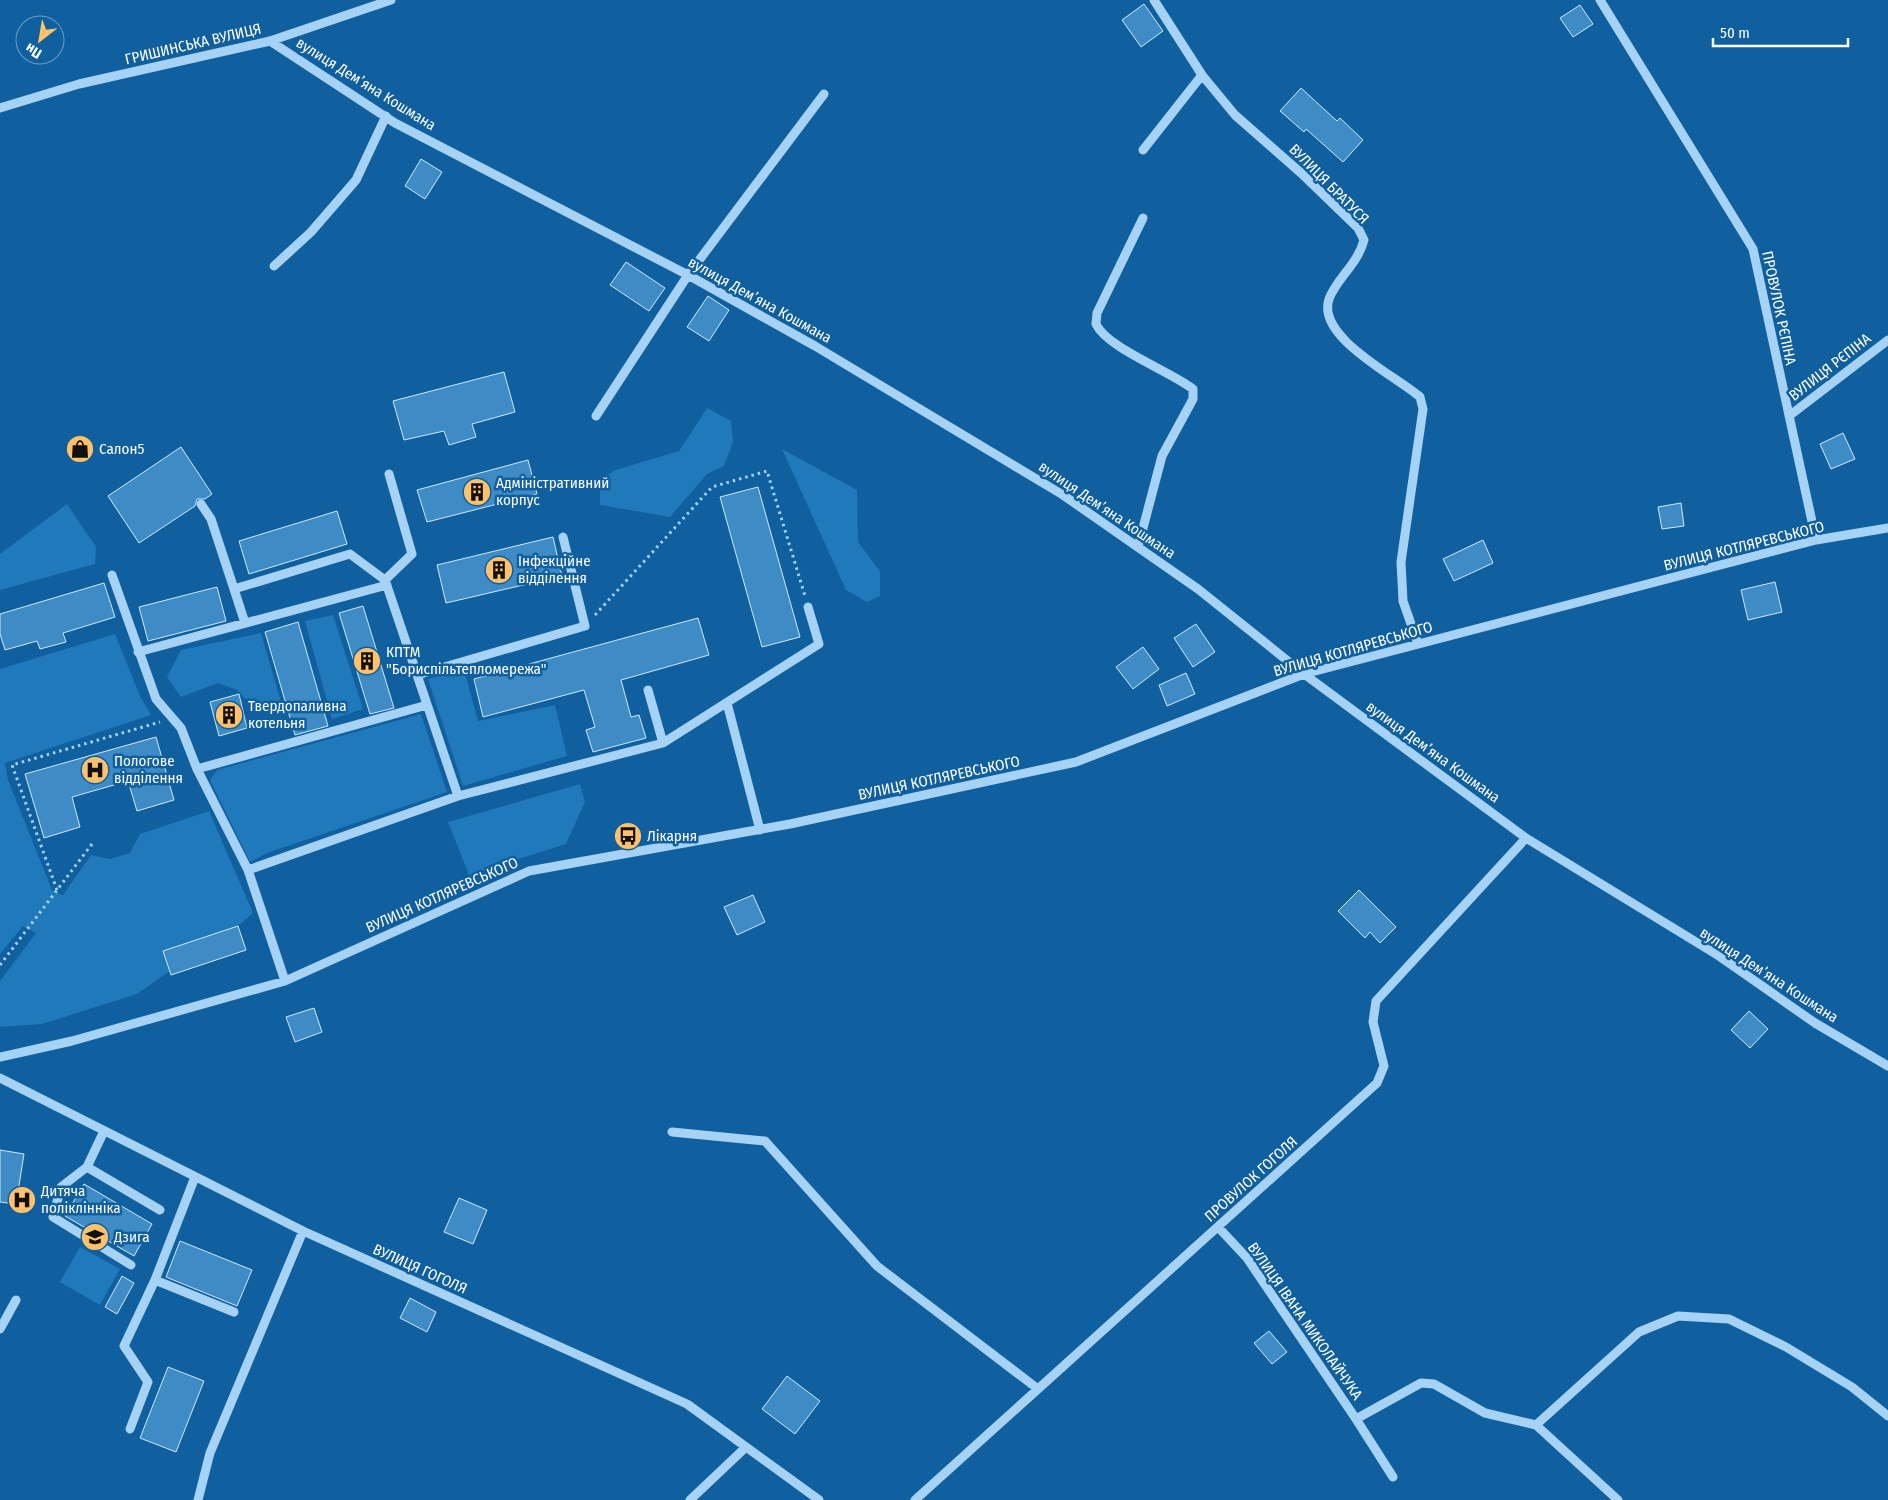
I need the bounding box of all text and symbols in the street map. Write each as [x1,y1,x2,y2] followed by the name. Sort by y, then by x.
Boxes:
[15,15,65,65] north arrow
[1713,15,1848,47] scale bar
[123,20,263,68] street label: ГРИШИНСЬКА ВУЛИЦЯ
[1720,24,1750,42] text: 50 m
[293,34,439,134] street label: вулиця Демʼяна Кошмана
[22,39,45,62] text: Пн
[1285,140,1373,228] street label: ВУЛИЦЯ БРАТУСЯ
[1758,249,1800,367] street label: ПРОВУЛОК РЄПІНА
[685,253,835,347] street label: вулиця Демʼяна Кошмана
[1785,329,1875,405] street label: ВУЛИЦЯ РЄПІНА
[65,434,95,464] shop icon: Салон5
[99,440,144,458] place label: Салон5
[1035,457,1179,563] street label: вулиця Демʼяна Кошмана
[496,474,609,509] place label: Адміністративний корпус
[462,477,492,507] building icon: Адміністративний корпус
[1662,517,1826,575] street label: ВУЛИЦЯ КОТЛЯРЕВСЬКОГО
[518,552,591,587] place label: Інфекційне відділення
[484,555,514,585] building icon: Інфекційне відділення
[1271,618,1435,680] street label: ВУЛИЦЯ КОТЛЯРЕВСЬКОГО
[386,643,546,678] place label: КПТМ "Бориспільтепломережа"
[352,646,382,676] building icon: КПТМ "Бориспільтепломережа"
[248,697,347,732] place label: Твердопаливна котельня
[1363,697,1503,807] street label: вулиця Демʼяна Кошмана
[214,700,244,730] building icon: Твердопаливна котельня
[114,752,183,787] place label: Пологове відділення
[857,752,1021,804] street label: ВУЛИЦЯ КОТЛЯРЕВСЬКОГО
[80,755,110,785] hospital icon: Пологове відділення
[613,821,643,851] bus stop icon: Лікарня
[647,827,697,845] place label: Лікарня
[363,853,521,937] street label: ВУЛИЦЯ КОТЛЯРЕВСЬКОГО
[1697,924,1841,1026] street label: вулиця Демʼяна Кошмана
[1201,1133,1301,1225] street label: ПРОВУЛОК ГОГОЛЯ
[40,1182,121,1217] place label: Дитяча поліклінніка
[7,1185,37,1215] hospital icon: Дитяча поліклінніка
[80,1222,110,1252] school or university icon: Дзига
[113,1228,150,1246] place label: Дзига
[1244,1239,1366,1403] street label: ВУЛИЦЯ ІВАНА МИКОЛАЙЧУКА
[370,1240,470,1298] street label: ВУЛИЦЯ ГОГОЛЯ

